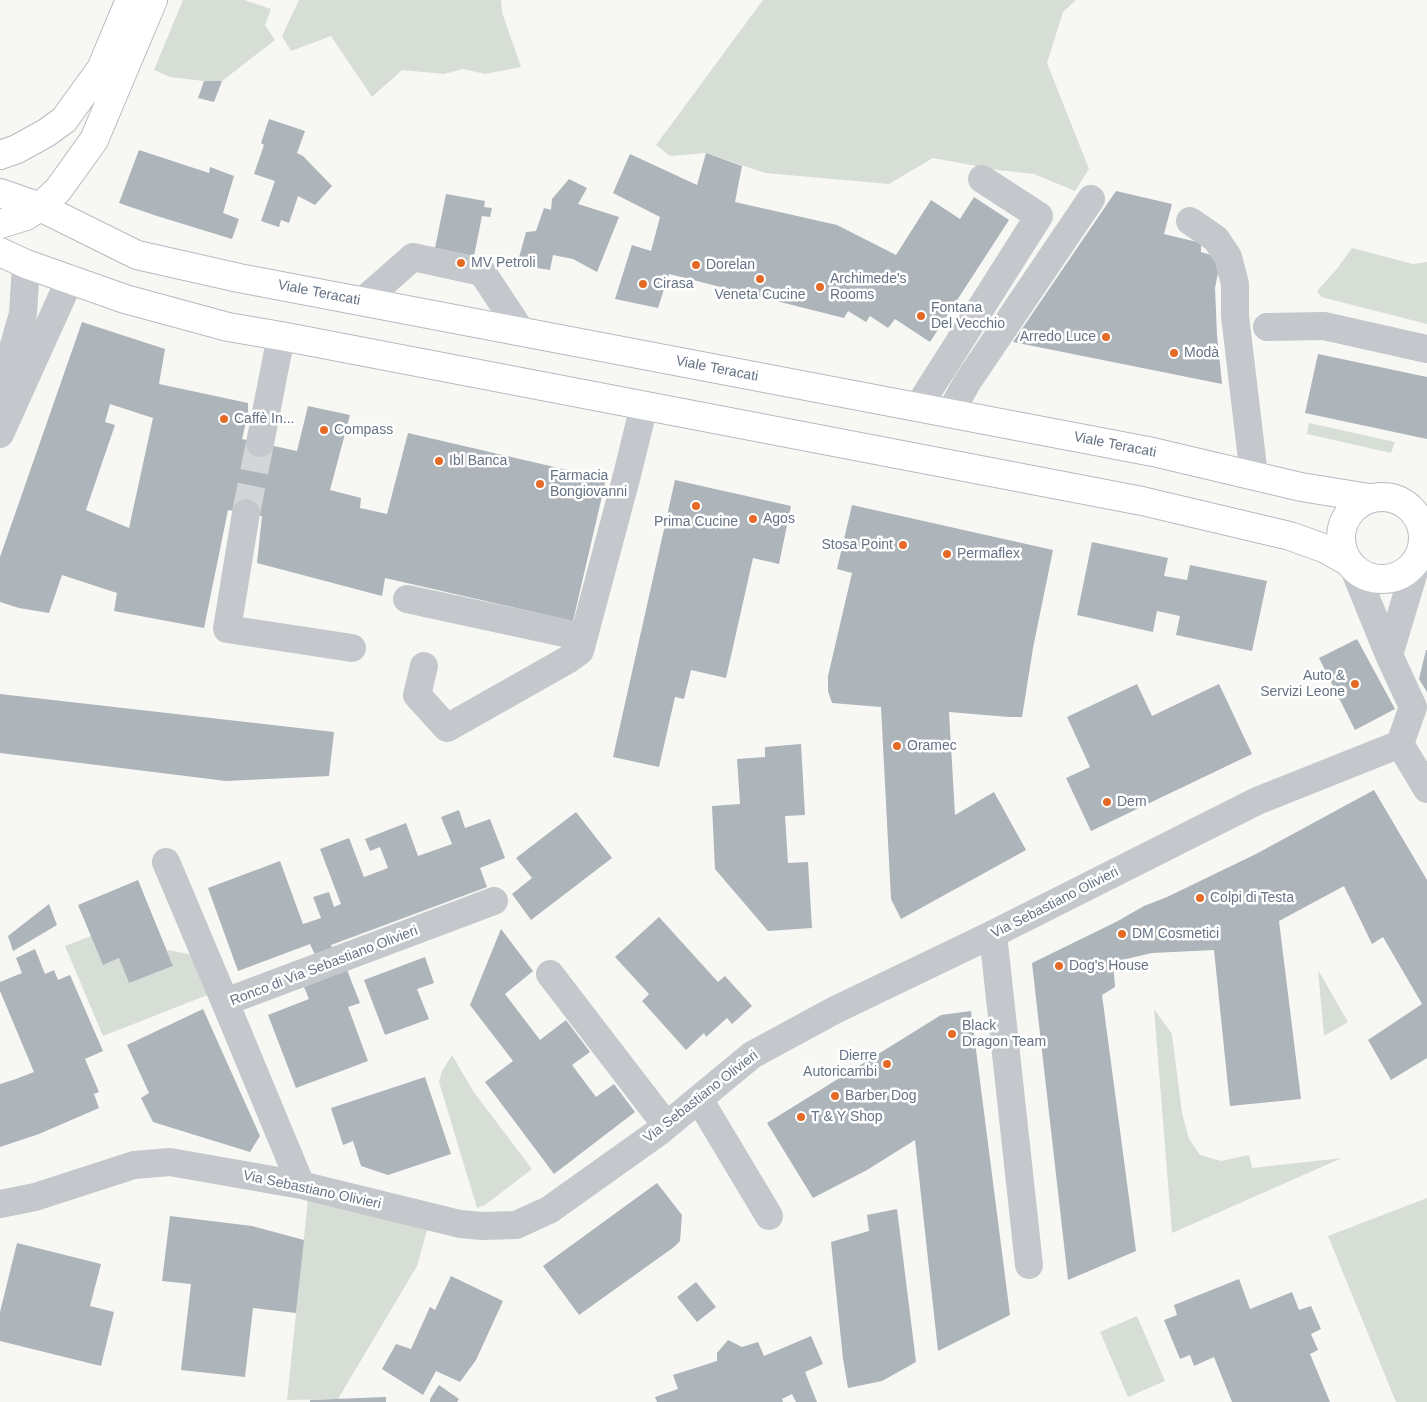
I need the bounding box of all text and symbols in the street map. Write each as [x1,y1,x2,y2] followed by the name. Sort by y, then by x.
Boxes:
[471,255,536,271] place label: MV Petroli
[455,257,467,269] marker: MV Petroli
[706,257,755,273] place label: Dorelan
[690,259,702,271] marker: Dorelan
[830,271,907,304] place label: Archimede's Rooms
[754,273,766,285] marker: Veneta Cucine
[653,276,693,292] place label: Cirasa
[276,277,362,309] street label: Viale Teracati
[637,278,649,290] marker: Cirasa
[814,281,826,293] marker: Archimede's Rooms
[714,287,806,303] place label: Veneta Cucine
[931,300,1005,332] place label: Fontana Del Vecchio
[915,310,927,322] marker: Fontana Del Vecchio
[1020,329,1096,345] place label: Arredo Luce
[1100,331,1112,343] marker: Arredo Luce
[1184,345,1219,361] place label: Modà
[1168,347,1180,359] marker: Modà
[674,353,760,385] street label: Viale Teracati
[234,411,294,427] place label: Caffè In...
[218,413,230,425] marker: Caffè In...
[334,422,393,438] place label: Compass
[318,424,330,436] marker: Compass
[1072,429,1158,461] street label: Viale Teracati
[449,453,507,469] place label: Ibl Banca
[433,455,445,467] marker: Ibl Banca
[550,468,627,501] place label: Farmacia Bongiovanni
[534,478,546,490] marker: Farmacia Bongiovanni
[690,500,702,512] marker: Prima Cucine
[763,511,795,527] place label: Agos
[747,513,759,525] marker: Agos
[654,514,738,530] place label: Prima Cucine
[821,537,893,553] place label: Stosa Point
[897,539,909,551] marker: Stosa Point
[957,546,1020,562] place label: Permaflex
[941,548,953,560] marker: Permaflex
[1260,668,1345,700] place label: Auto & Servizi Leone
[1349,678,1361,690] marker: Auto & Servizi Leone
[907,738,957,754] place label: Oramec
[891,740,903,752] marker: Oramec
[1117,794,1147,810] place label: Dem
[1101,796,1113,808] marker: Dem
[989,864,1121,942] street label: Via Sebastiano Olivieri
[1210,890,1294,906] place label: Colpi di Testa
[1194,892,1206,904] marker: Colpi di Testa
[228,922,420,1010] street label: Ronco di Via Sebastiano Olivieri
[1132,926,1219,942] place label: DM Cosmetici
[1116,928,1128,940] marker: DM Cosmetici
[1069,958,1149,974] place label: Dog's House
[1053,960,1065,972] marker: Dog's House
[962,1018,1046,1050] place label: Black Dragon Team
[946,1028,958,1040] marker: Black Dragon Team
[640,1047,762,1147] street label: Via Sebastiano Olivieri
[803,1048,877,1080] place label: Dierre Autoricambi
[881,1058,893,1070] marker: Dierre Autoricambi
[845,1088,917,1104] place label: Barber Dog
[829,1090,841,1102] marker: Barber Dog
[811,1109,883,1125] place label: T & Y Shop
[795,1111,807,1123] marker: T & Y Shop
[241,1167,383,1213] street label: Via Sebastiano Olivieri

